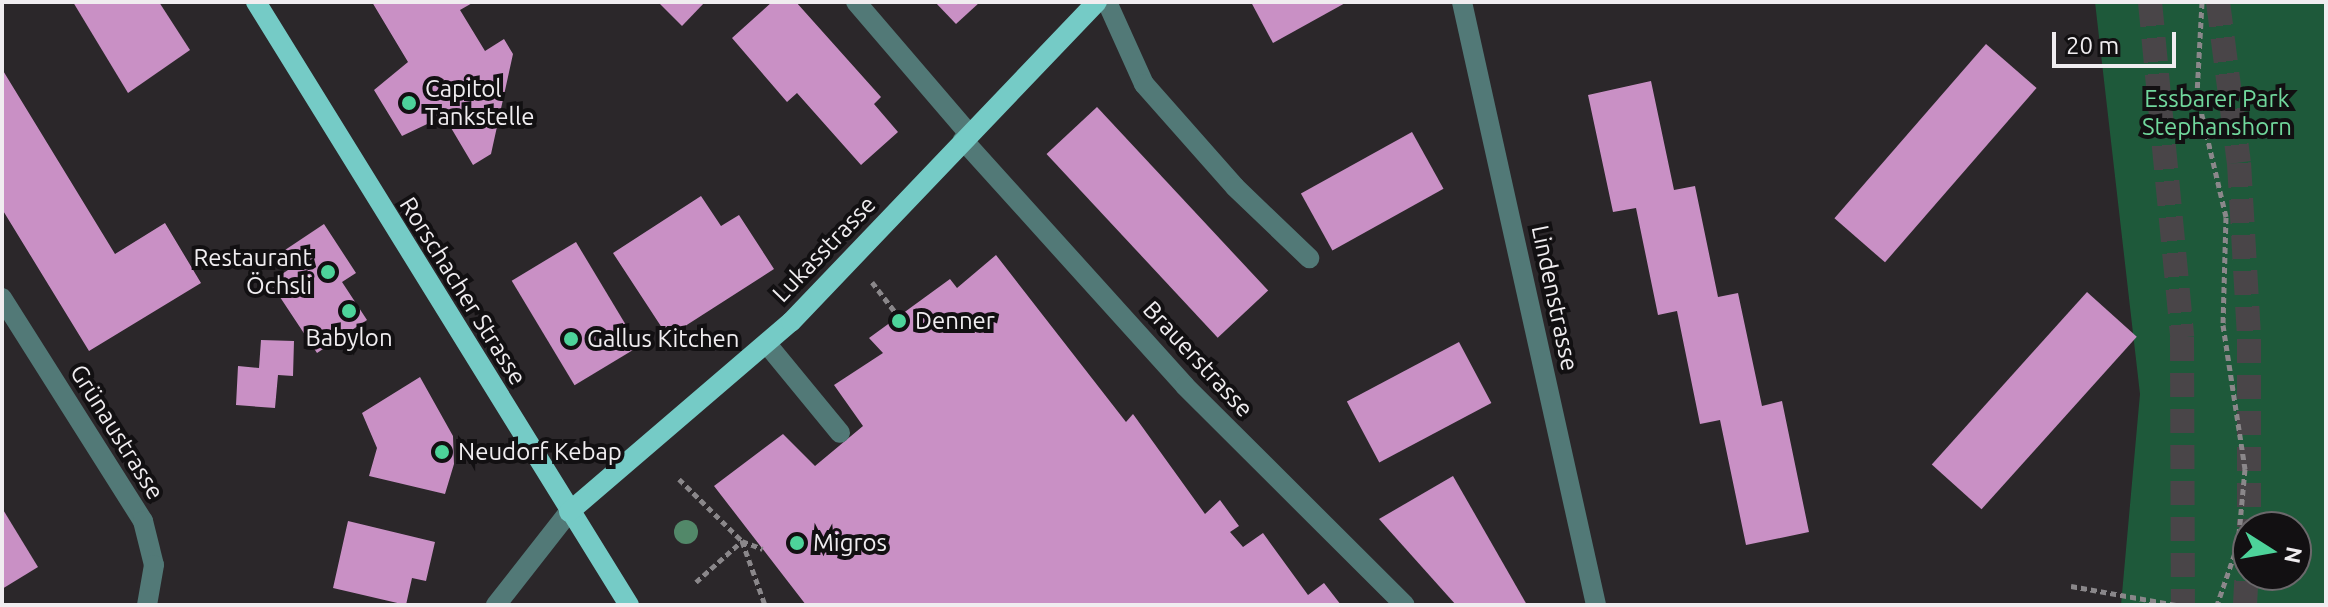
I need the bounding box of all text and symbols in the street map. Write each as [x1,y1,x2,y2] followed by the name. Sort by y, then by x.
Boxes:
[2056,16,2180,66] scale bar
[2066,32,2119,59] text: 20 m
[425,75,534,131] place label: Capitol Tankstelle
[2142,85,2292,141] park label: Essbarer Park Stephanshorn
[400,94,418,112] marker: Capitol Tankstelle
[766,190,882,308] street label: Lukasstrasse
[394,192,532,390] street label: Rorschacher Strasse
[1526,223,1584,373] street label: Lindenstrasse
[193,244,312,300] place label: Restaurant Öchsli
[319,263,337,281] marker: Restaurant Öchsli
[1137,295,1259,423] street label: Brauerstrasse
[340,302,358,320] marker: Babylon
[915,307,995,335] place label: Denner
[890,312,908,330] marker: Denner
[305,324,393,352] place label: Babylon
[587,325,740,353] place label: Gallus Kitchen
[562,330,580,348] marker: Gallus Kitchen
[64,359,170,505] street label: Grünaustrasse
[458,438,622,466] place label: Neudorf Kebap
[433,443,451,461] marker: Neudorf Kebap
[2232,511,2312,591] north arrow
[813,529,887,557] place label: Migros
[788,534,806,552] marker: Migros
[2280,545,2308,566] text: N

